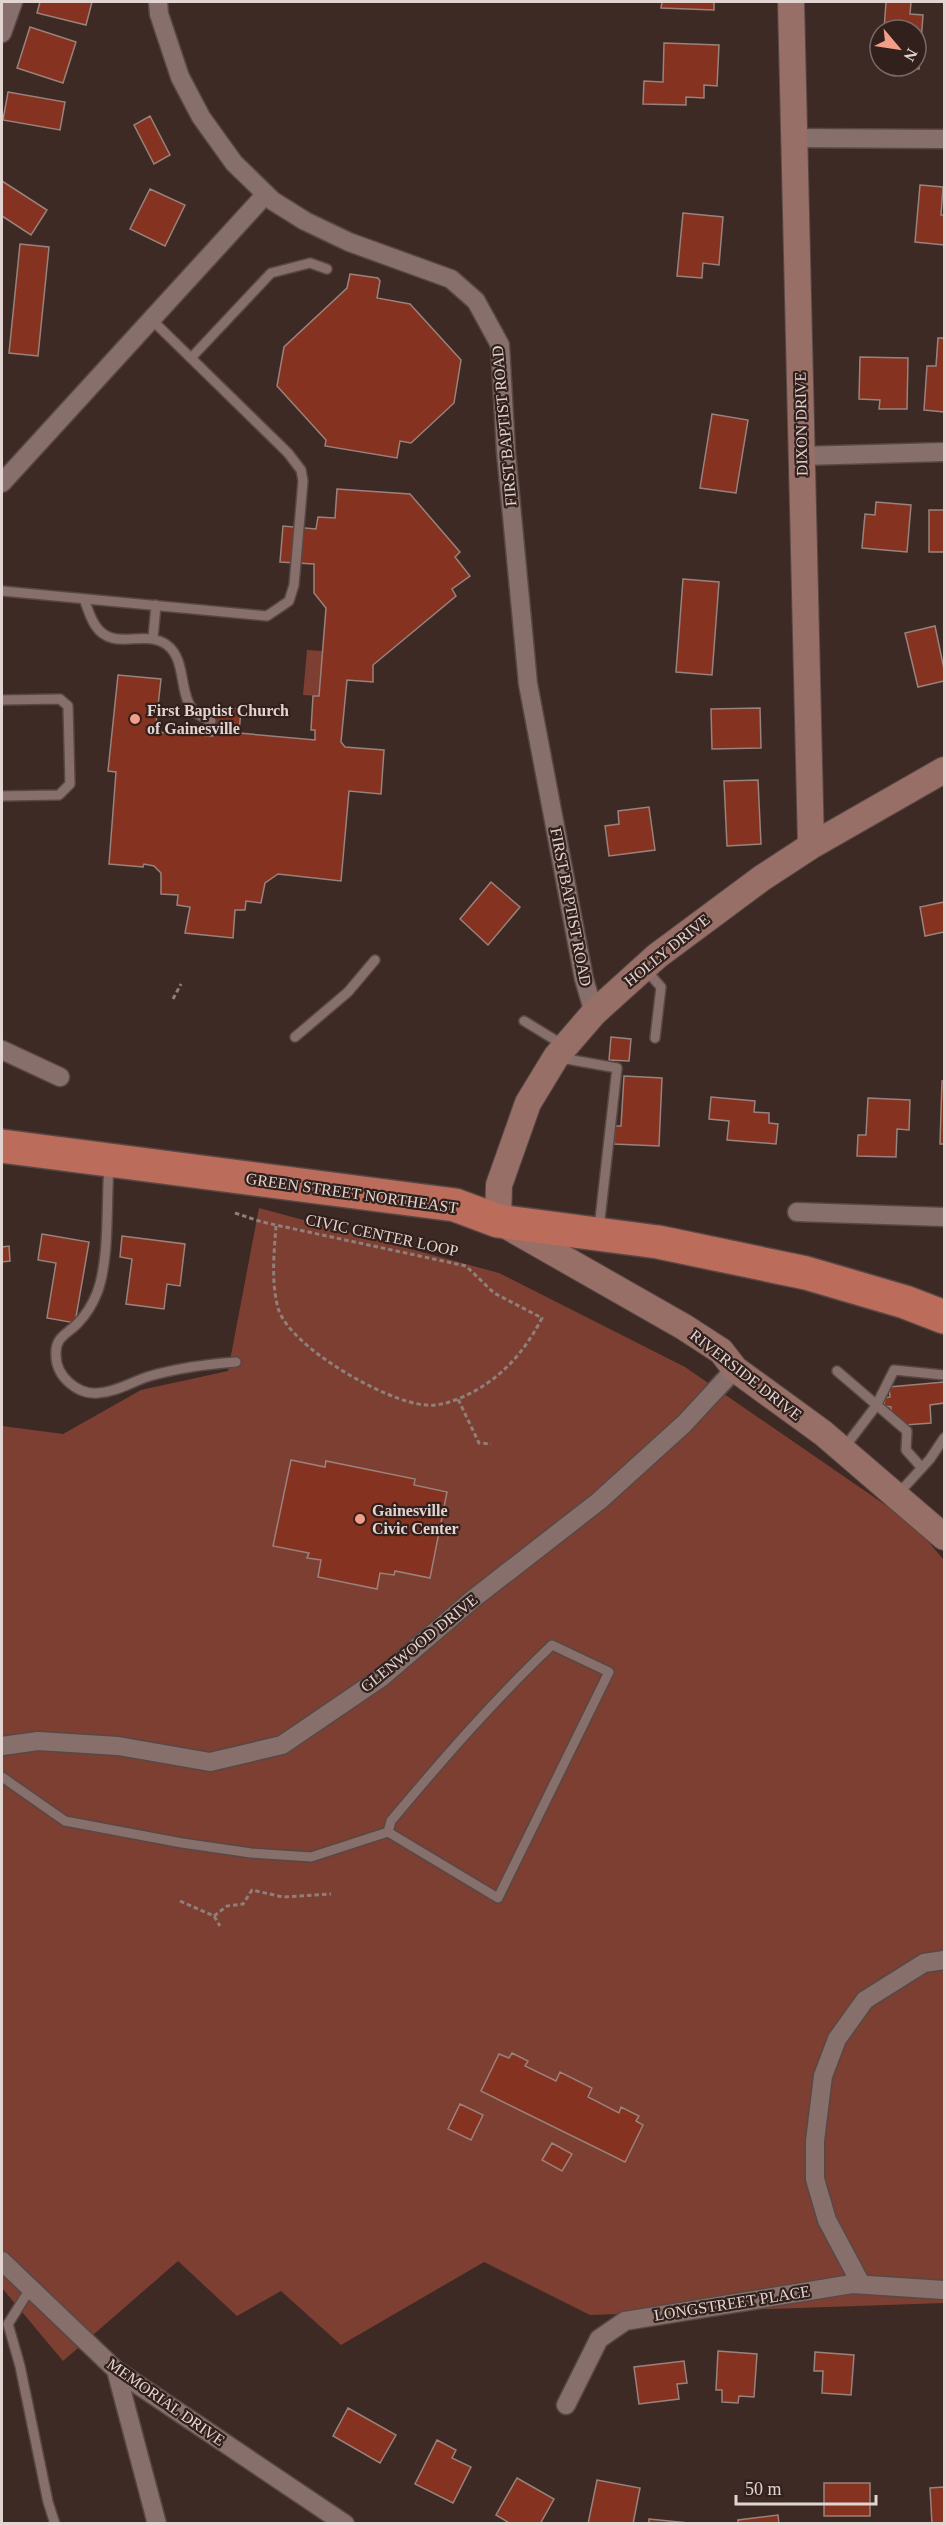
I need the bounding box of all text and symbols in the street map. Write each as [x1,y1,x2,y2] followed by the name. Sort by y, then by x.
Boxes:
[868,18,928,78] north arrow
[900,46,921,65] text: N
[489,345,519,507] street label: FIRST BAPTIST ROAD
[792,372,810,476] street label: DIXON DRIVE
[147,702,289,737] place label: First Baptist Church of Gainesville
[128,712,142,726] marker: First Baptist Church of Gainesville
[547,826,595,988] street label: FIRST BAPTIST ROAD
[621,910,713,990] street label: HOLLY DRIVE
[245,1170,459,1216] street label: GREEN STREET NORTHEAST
[304,1211,460,1260] street label: CIVIC CENTER LOOP
[687,1326,805,1424] street label: RIVERSIDE DRIVE
[372,1502,459,1537] place label: Gainesville Civic Center
[353,1512,367,1526] marker: Gainesville Civic Center
[357,1591,481,1695] street label: GLENWOOD DRIVE
[653,2282,811,2324] street label: LONGSTREET PLACE
[104,2355,228,2449] street label: MEMORIAL DRIVE
[736,2468,876,2506] scale bar
[745,2479,782,2499] text: 50 m

